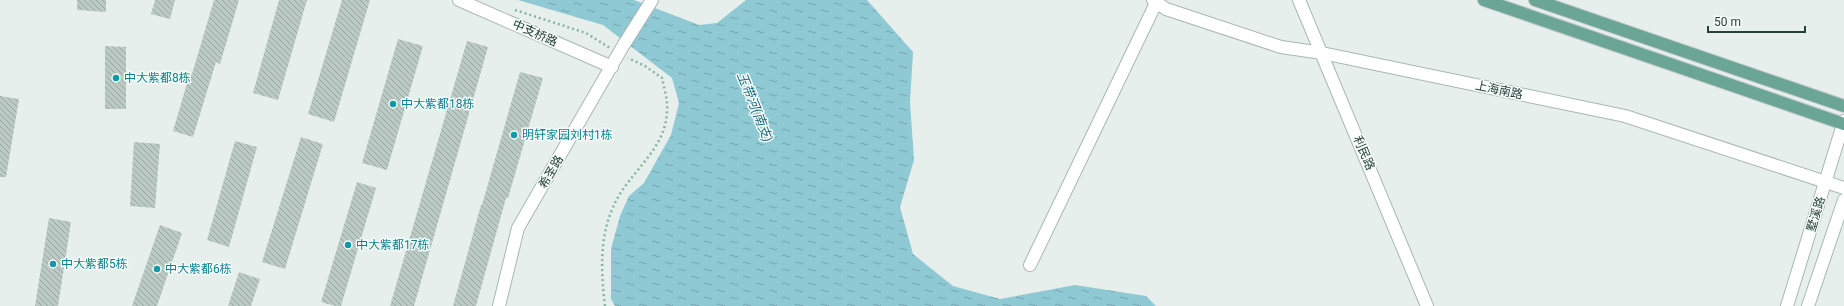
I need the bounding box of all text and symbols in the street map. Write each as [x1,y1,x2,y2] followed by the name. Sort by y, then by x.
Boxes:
[1708,8,1805,34] scale bar
[1714,15,1741,29] text: 50 m
[510,17,560,49] street label: 中支桥路
[734,70,776,144] water label: 玉带河(南支)
[124,71,191,85] place label: 中大紫都8栋
[111,73,121,83] marker: 中大紫都8栋
[1474,78,1524,102] street label: 上海南路
[401,97,475,111] place label: 中大紫都18栋
[388,99,398,109] marker: 中大紫都18栋
[522,128,613,142] place label: 明轩家园刘村1栋
[509,130,519,140] marker: 明轩家园刘村1栋
[1351,134,1377,172] street label: 利民路
[536,153,566,191] street label: 希圣路
[1804,195,1828,233] street label: 墅溪路
[356,238,430,252] place label: 中大紫都17栋
[343,240,353,250] marker: 中大紫都17栋
[61,257,128,271] place label: 中大紫都5栋
[48,259,58,269] marker: 中大紫都5栋
[165,262,232,276] place label: 中大紫都6栋
[152,264,162,274] marker: 中大紫都6栋

